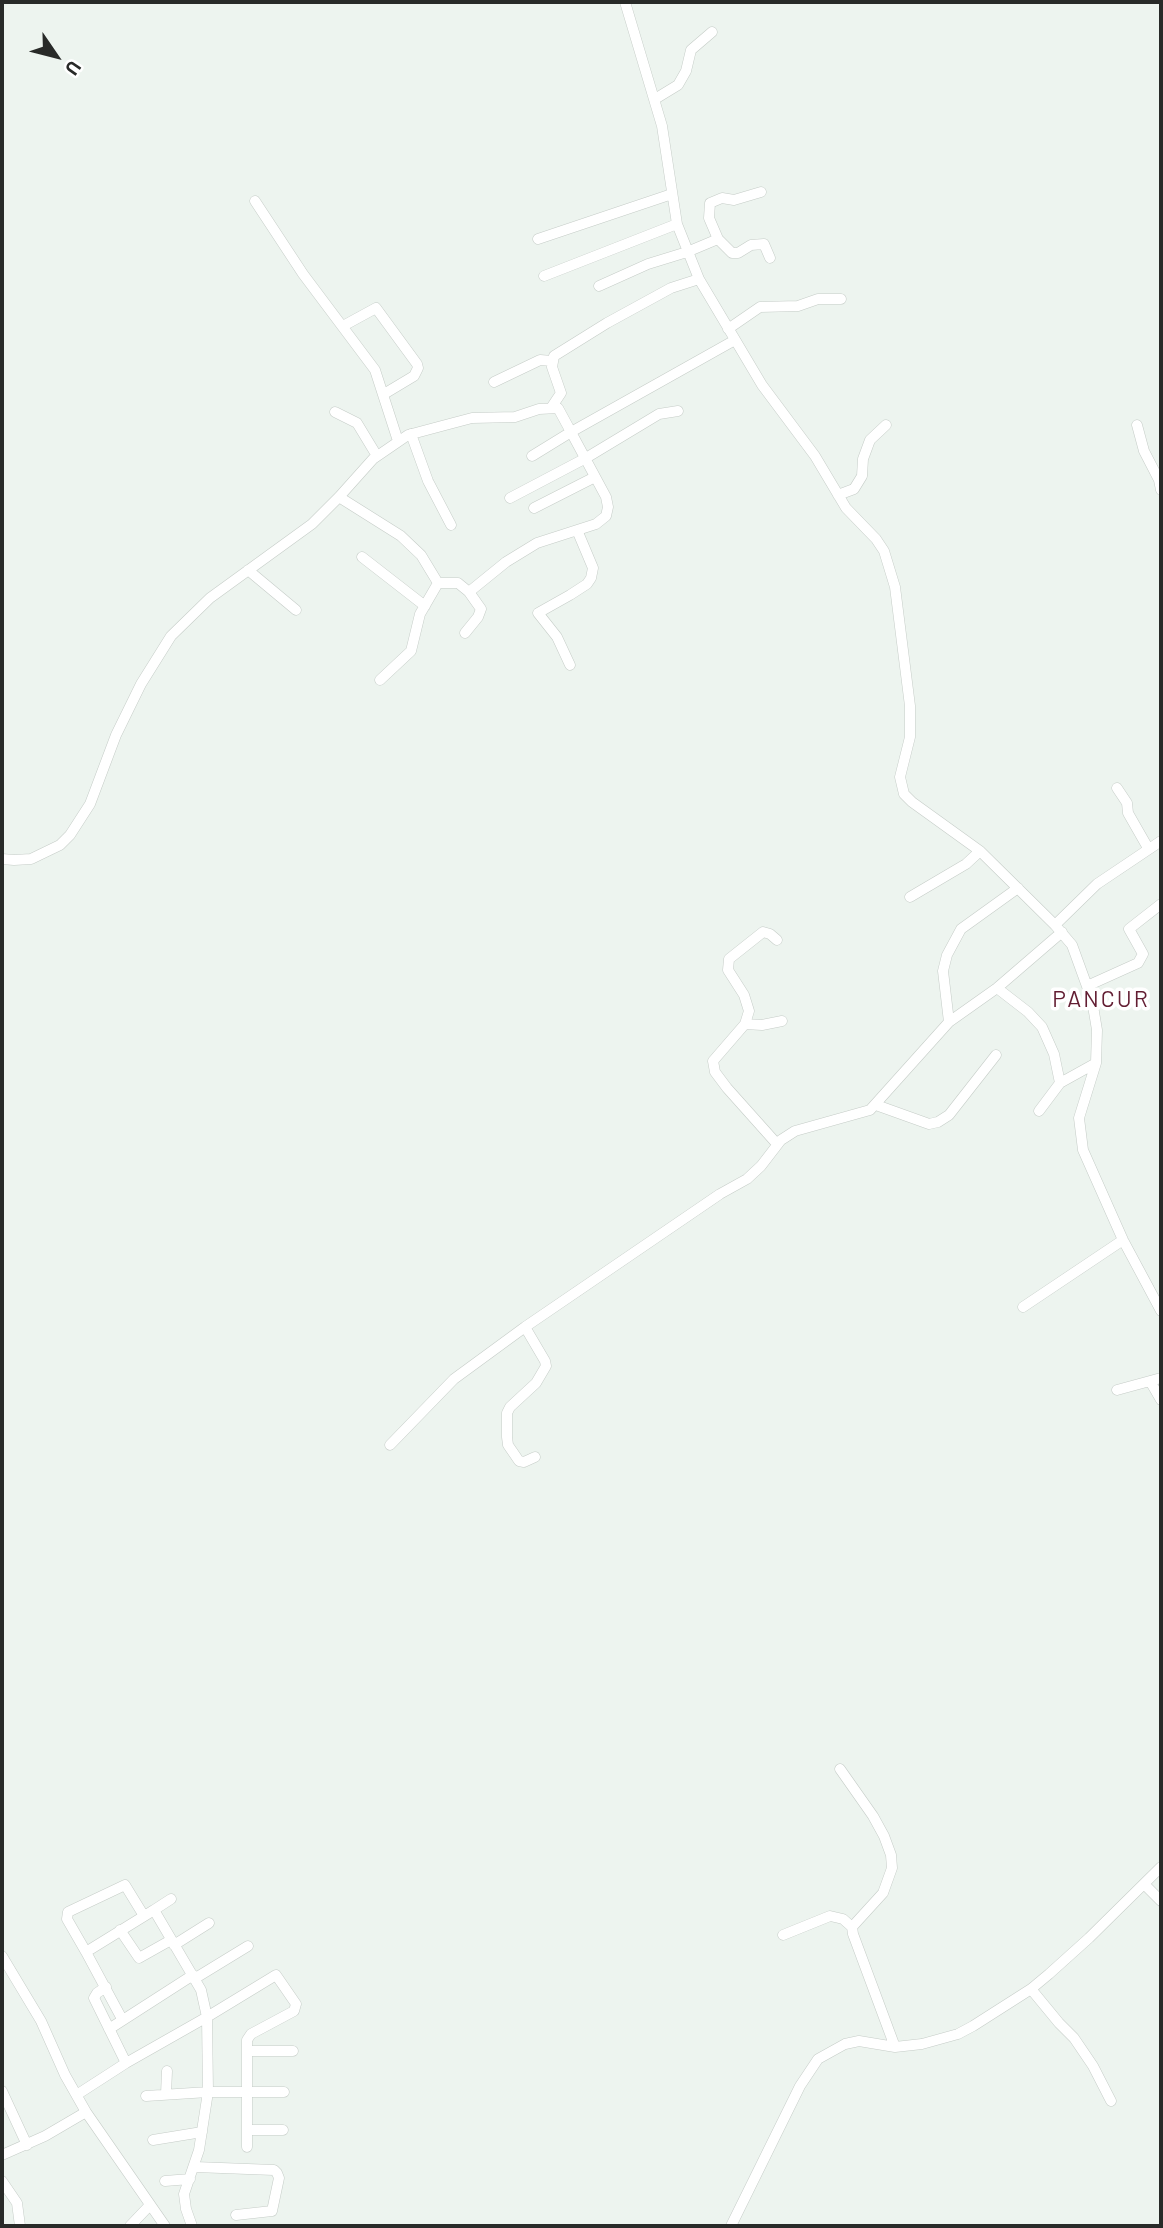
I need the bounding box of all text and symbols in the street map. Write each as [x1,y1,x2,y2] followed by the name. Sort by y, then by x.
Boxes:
[21,21,91,91] north arrow
[61,57,86,80] text: U
[1053,985,1149,1013] district label: PANCUR

